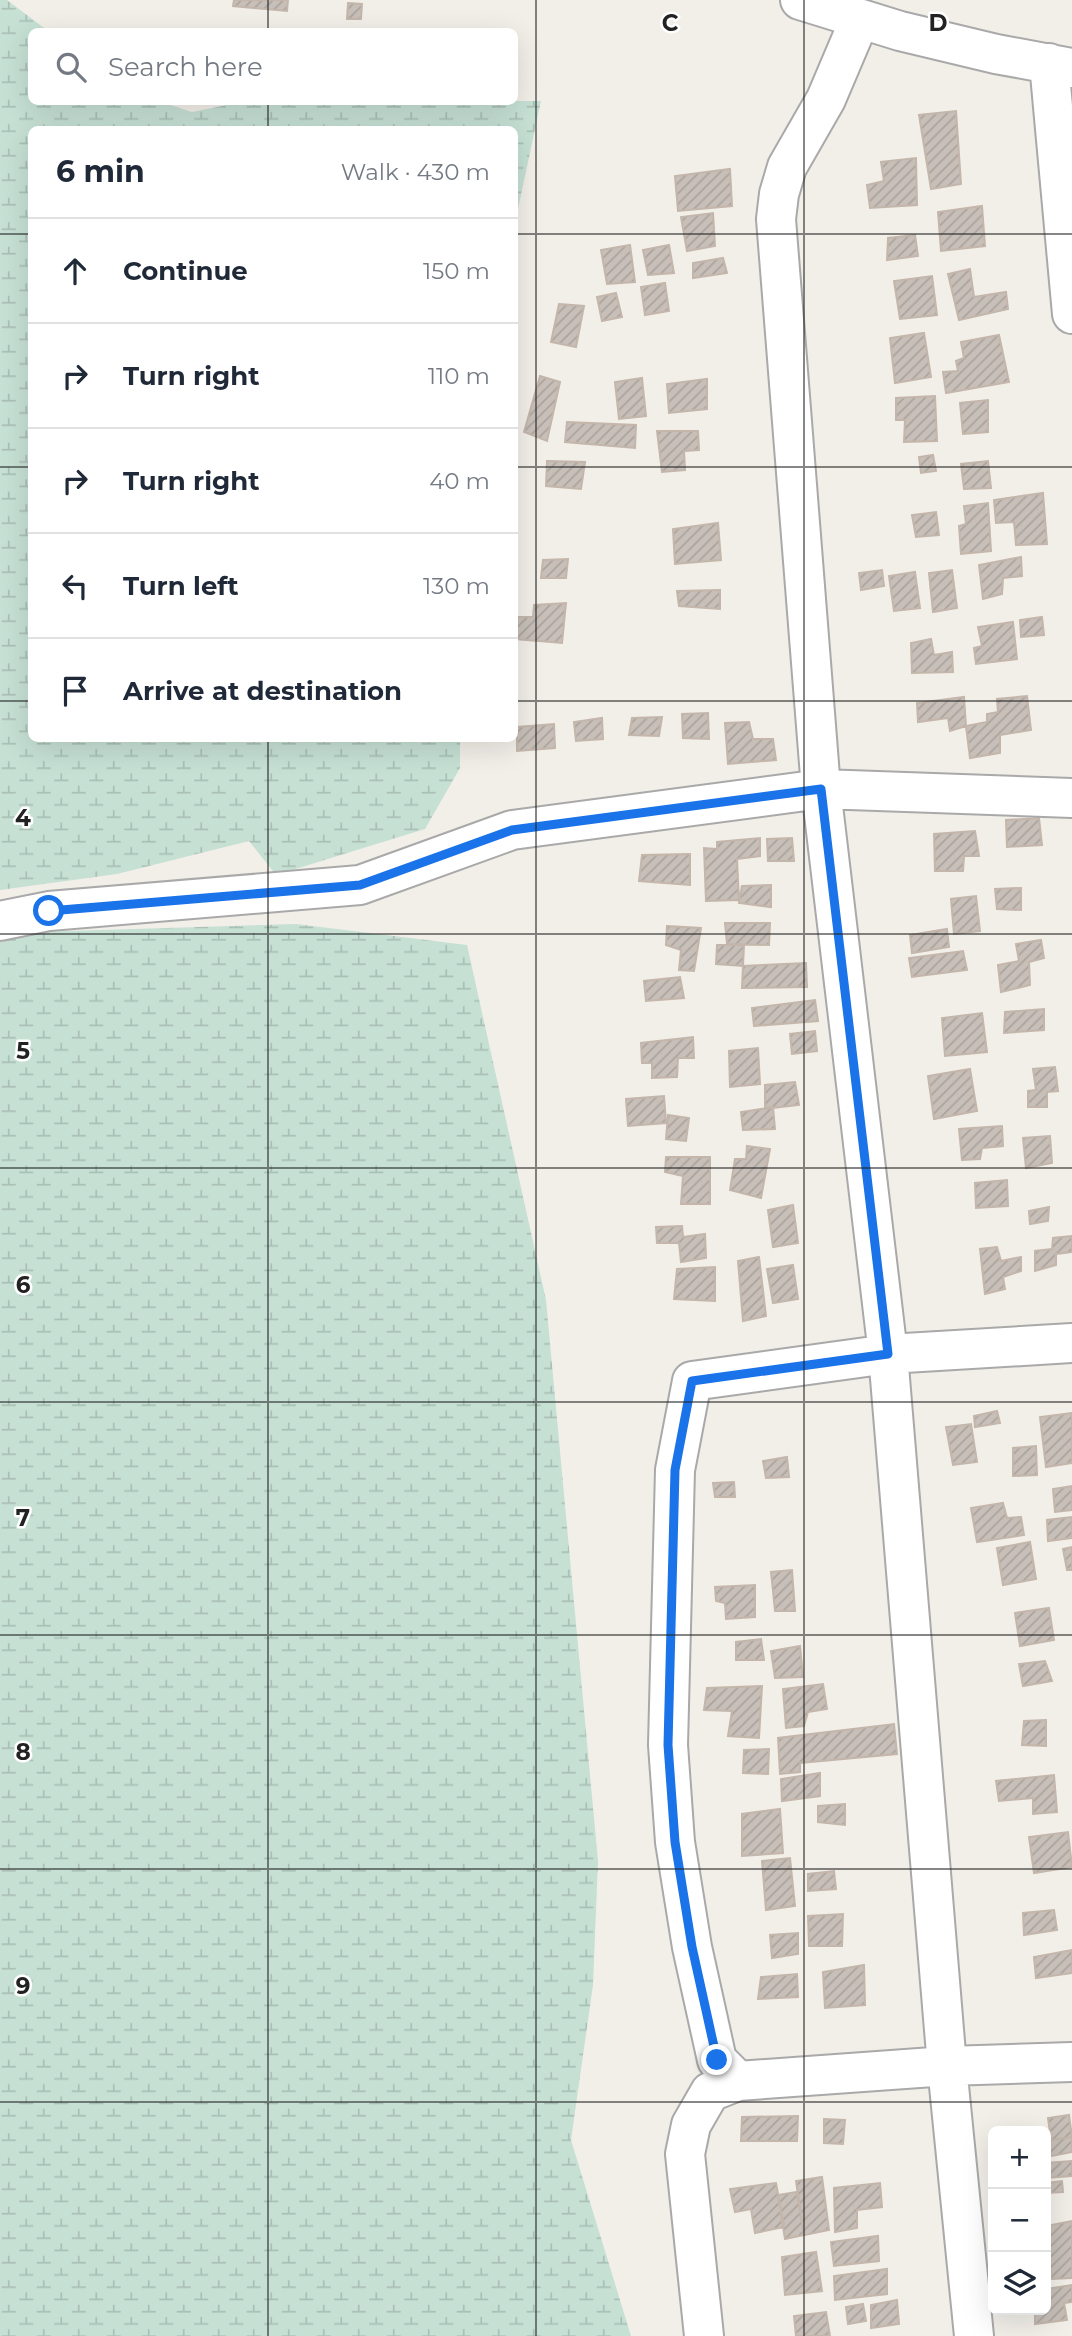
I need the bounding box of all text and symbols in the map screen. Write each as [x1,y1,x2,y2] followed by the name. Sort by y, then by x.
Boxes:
[662,9,679,37] text: C
[929,9,948,37] text: D
[28,28,518,105] search box
[52,48,90,86] icon: search
[108,51,263,83] text: Search here
[56,153,145,190] text: 6 min
[341,158,490,186] text: Walk · 430 m
[56,252,94,290] icon: ahead
[123,255,248,287] text: Continue
[423,257,490,285] text: 150 m
[56,357,94,395] icon: right
[123,360,259,392] text: Turn right
[428,362,490,390] text: 110 m
[56,462,94,500] icon: right
[123,465,259,497] text: Turn right
[429,467,490,495] text: 40 m
[56,567,94,605] icon: left
[123,570,239,602] text: Turn left
[423,572,490,600] text: 130 m
[56,672,94,710] icon: arrive
[123,675,402,707] text: Arrive at destination
[15,804,31,832] text: 4
[33,895,64,926] route start
[16,1037,30,1065] text: 5
[16,1271,31,1299] text: 6
[16,1504,30,1532] text: 7
[15,1738,31,1766] text: 8
[16,1972,30,2000] text: 9
[701,2044,732,2075] route end
[988,2126,1051,2315] map controls
[988,2126,1051,2189] button: +
[988,2189,1051,2252] button: −
[988,2252,1051,2315] button: layers

